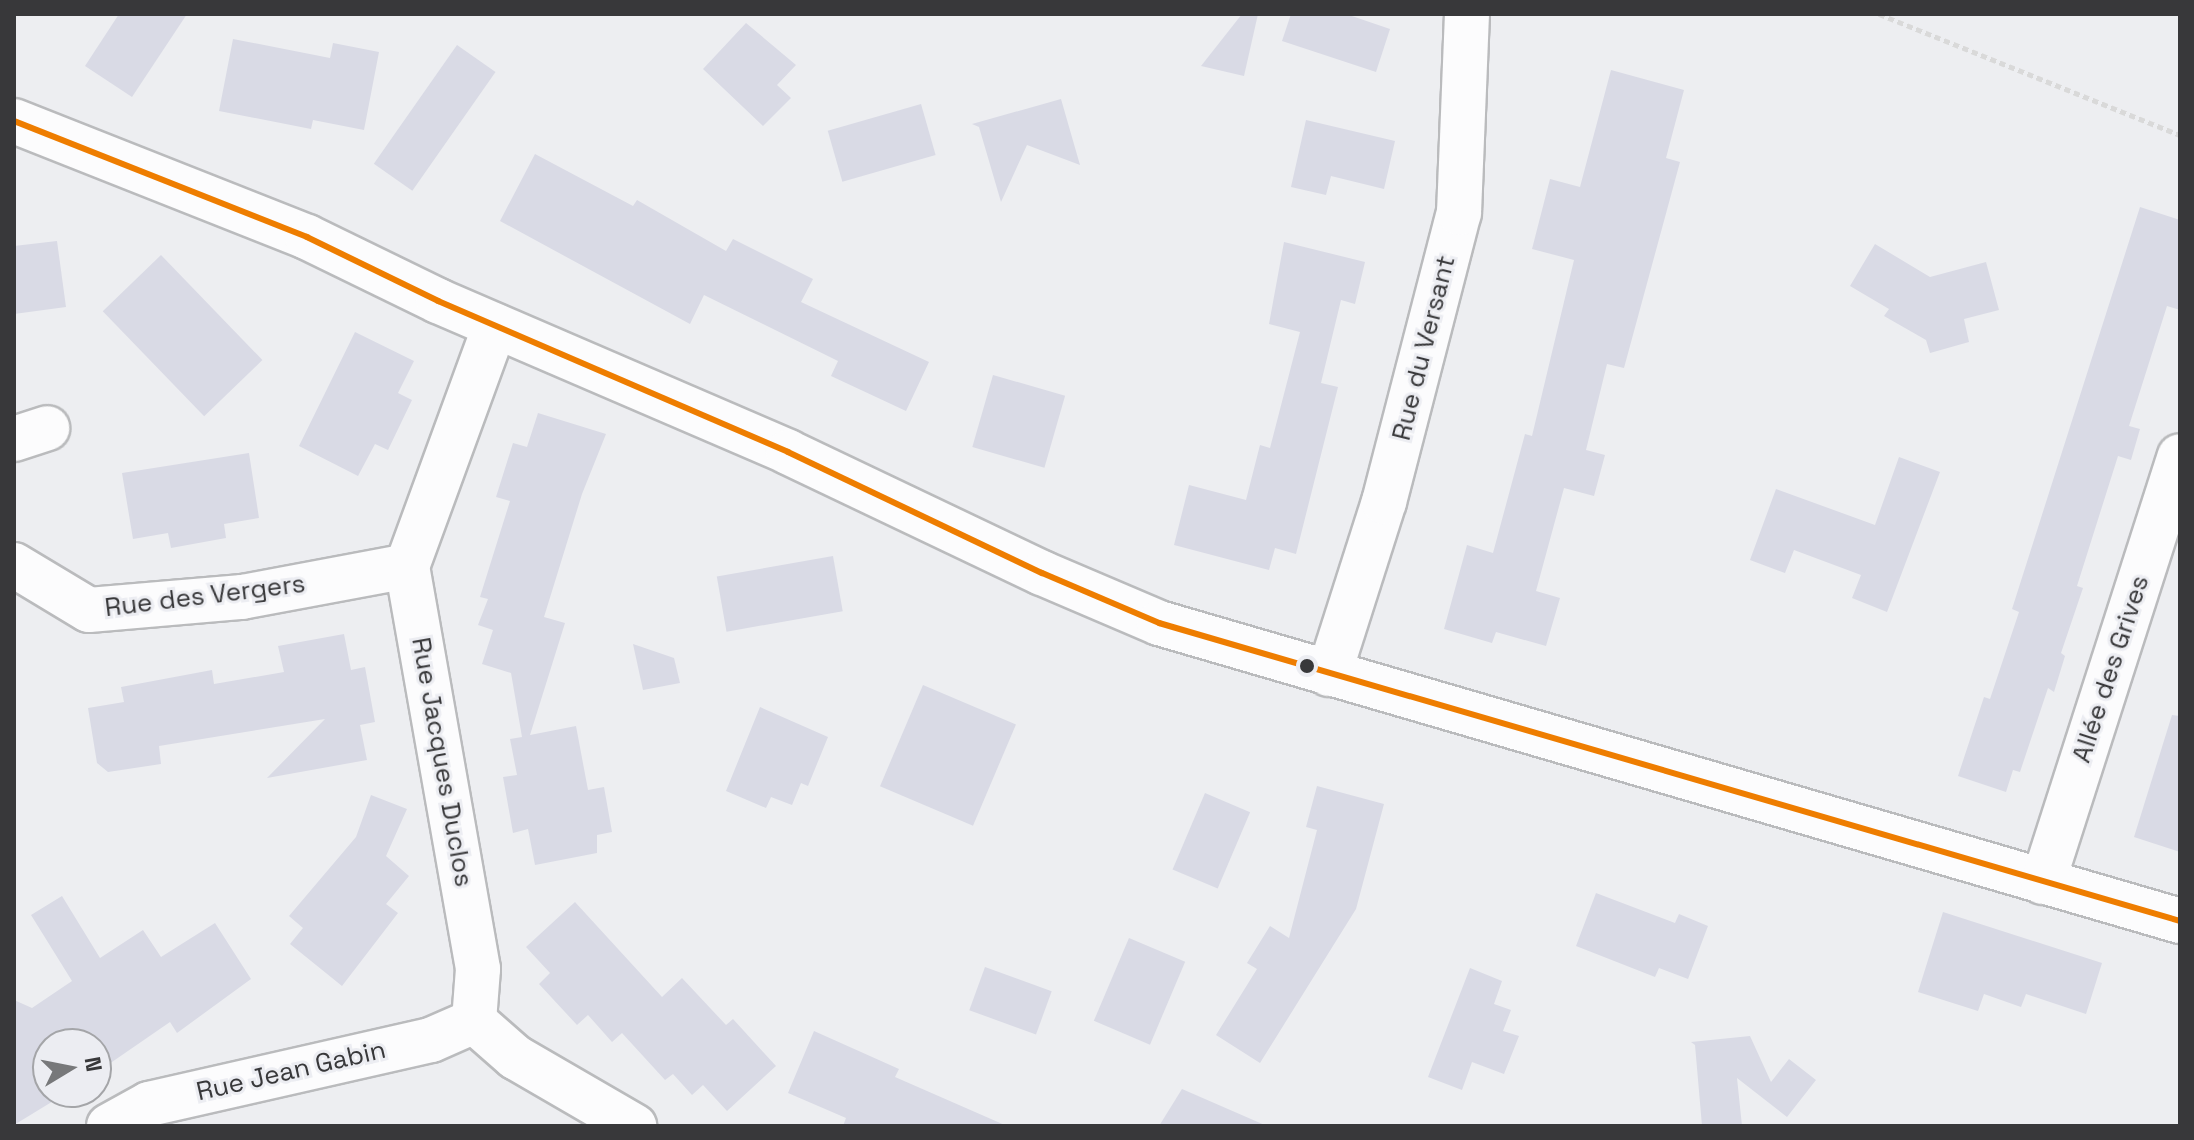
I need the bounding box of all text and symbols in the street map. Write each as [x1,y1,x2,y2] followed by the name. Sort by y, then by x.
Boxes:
[1386,252,1462,444] street label: Rue du Versant
[103,568,307,624] street label: Rue des Vergers
[2066,571,2156,767] street label: Allée des Grives
[405,635,479,889] street label: Rue Jacques Duclos
[1299,658,1315,674] unlabelled marker
[32,1028,112,1108] north arrow
[193,1034,389,1108] street label: Rue Jean Gabin
[79,1054,109,1074] text: N

